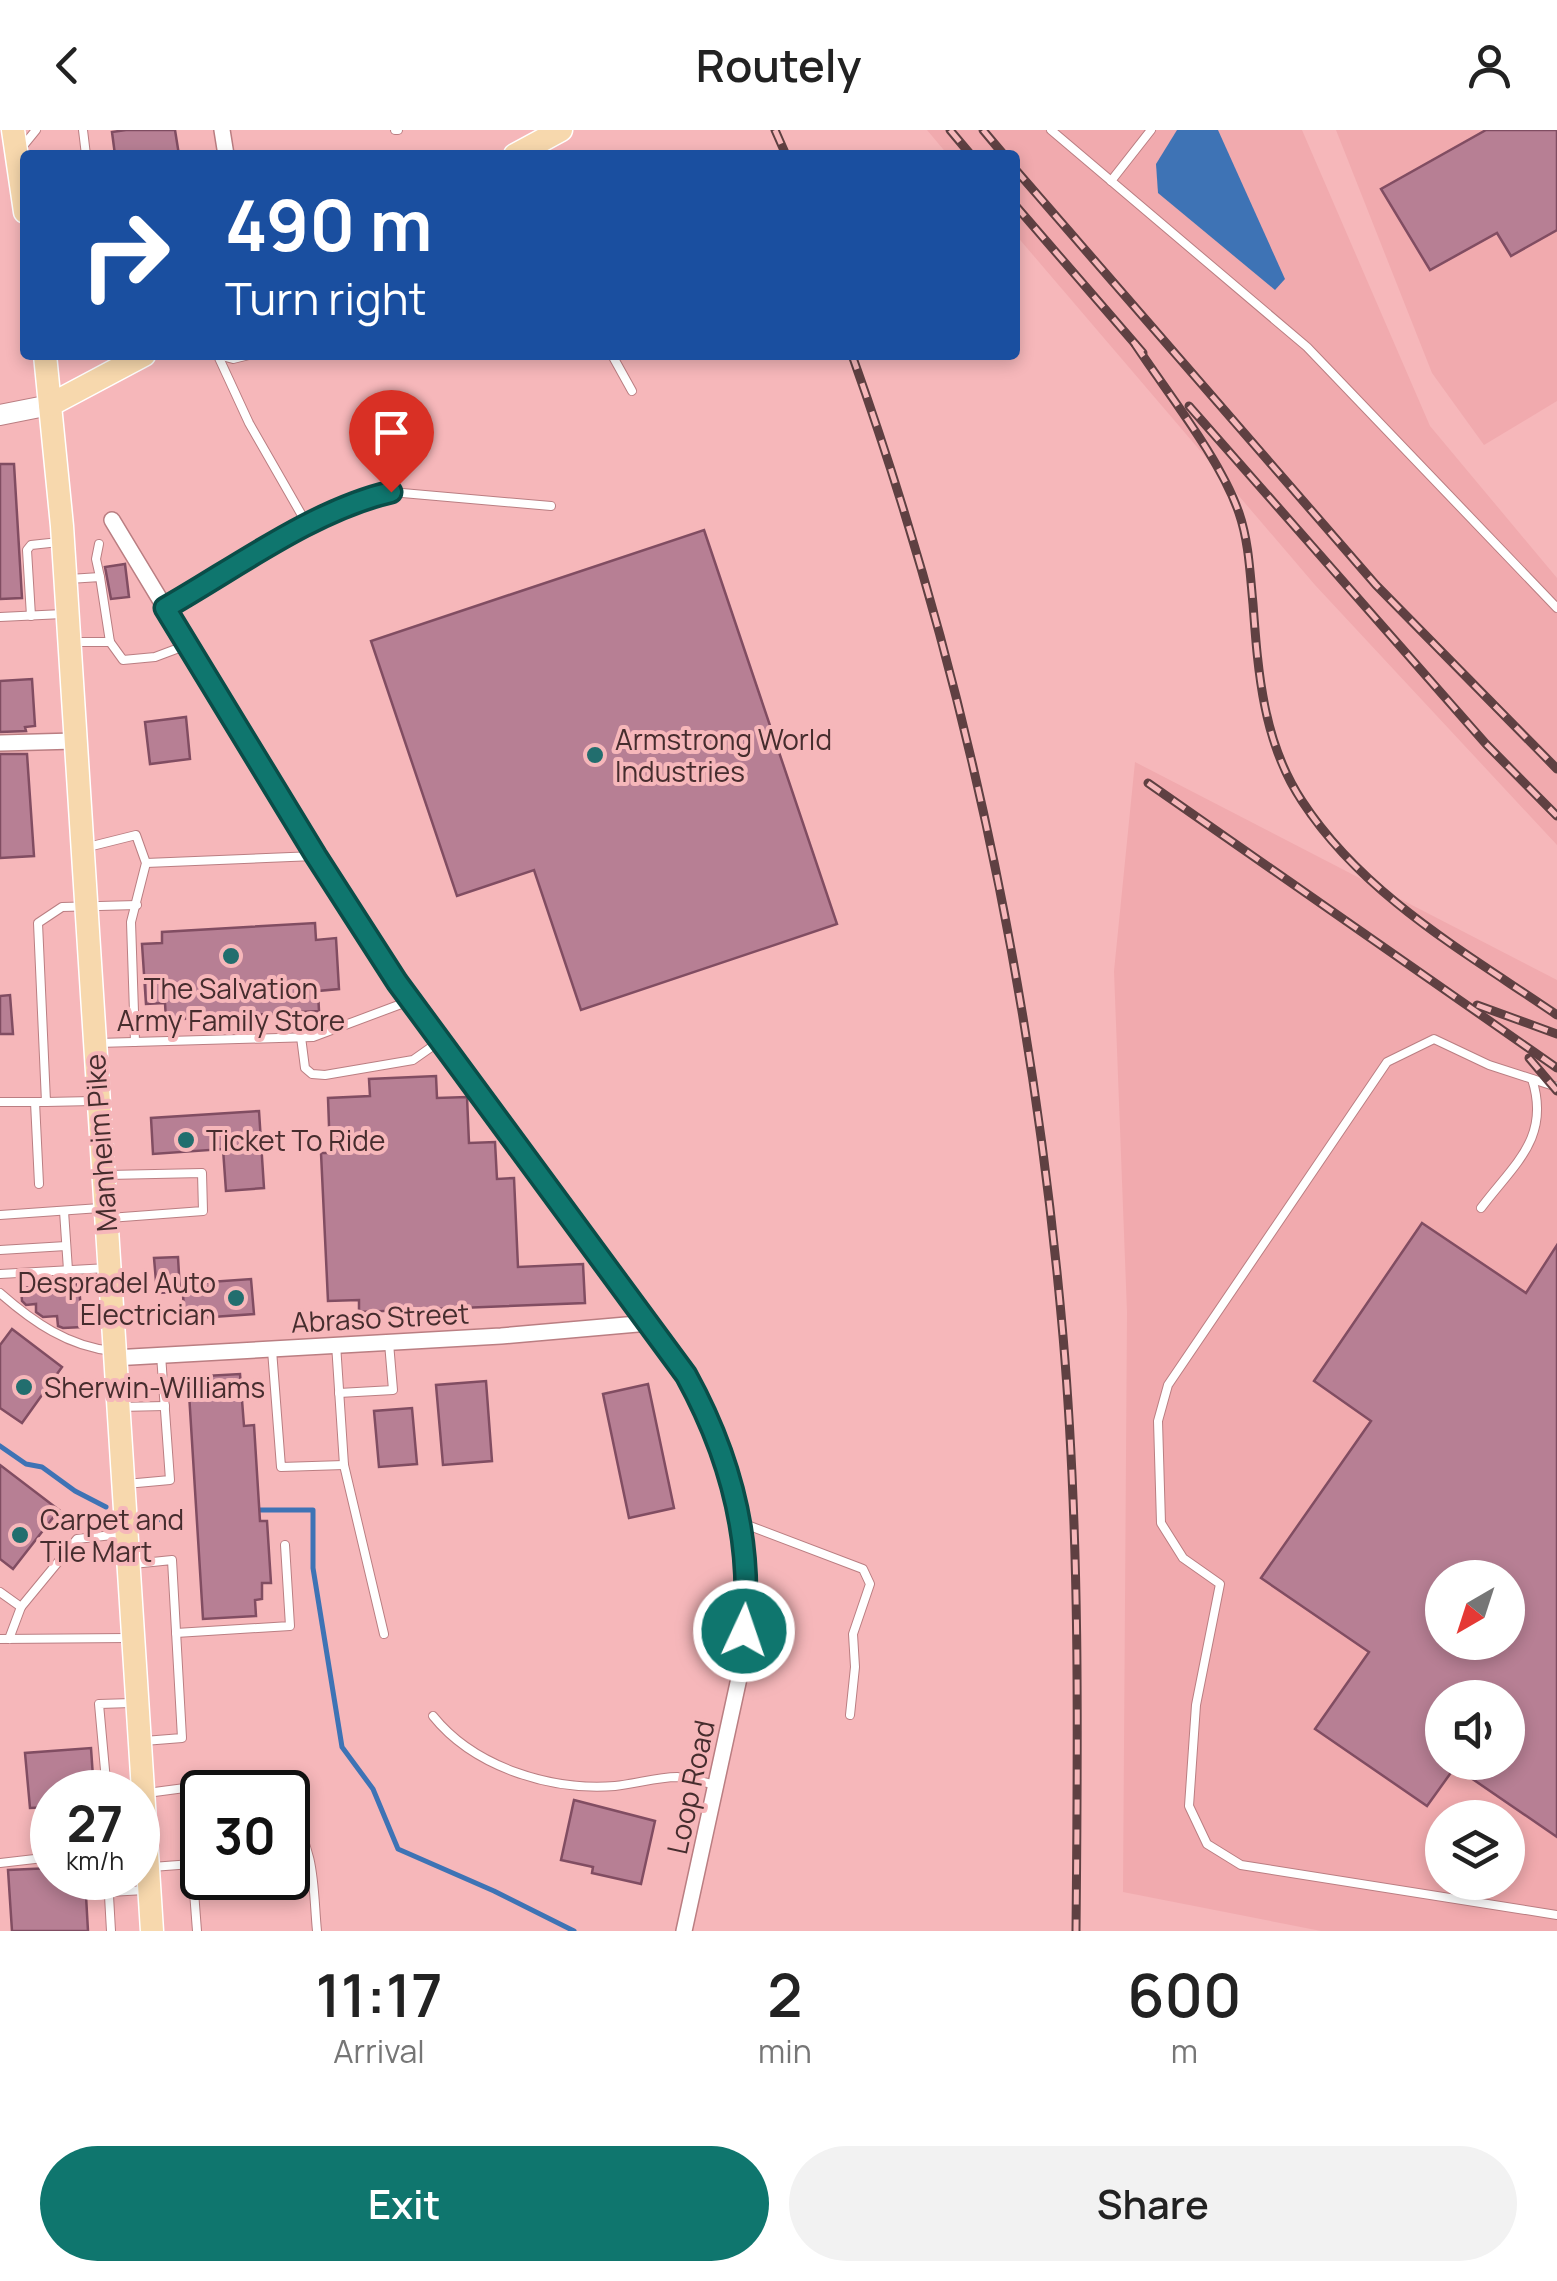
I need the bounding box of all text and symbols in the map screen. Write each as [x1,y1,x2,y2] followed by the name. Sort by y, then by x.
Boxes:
[696,34,861,96] text: Routely
[40,38,95,93] icon: back
[1462,38,1517,93] icon: person
[225,176,432,272] text: 490 m
[60,190,190,320] icon: right
[225,267,426,329] text: Turn right
[349,390,434,493] pin
[364,405,419,460] icon: arrive
[615,720,832,790] place label: Armstrong World Industries
[584,744,606,766] marker: Armstrong World Industries
[220,945,242,967] marker: The Salvation Army Family Store
[117,969,345,1039] place label: The Salvation Army Family Store
[75,1053,125,1233] street label: Manheim Pike
[206,1121,385,1159] place label: Ticket To Ride
[175,1129,197,1151] marker: Ticket To Ride
[18,1263,216,1333] place label: Despradel Auto Electrician
[225,1287,247,1309] marker: Despradel Auto Electrician
[290,1293,470,1341] street label: Abraso Street
[44,1368,265,1406] place label: Sherwin-Williams
[13,1376,35,1398] marker: Sherwin-Williams
[40,1500,184,1570] place label: Carpet and Tile Mart
[9,1524,31,1546] marker: Carpet and Tile Mart
[1425,1560,1525,1660] north arrow
[1425,1560,1525,1900] map controls
[692,1579,796,1683] position arrow
[1425,1680,1525,1780] button: sound
[657,1717,723,1857] street label: Loop Road
[180,1770,310,1900] speed limit sign: 30
[67,1789,123,1857] text: 27
[1425,1800,1525,1900] button: layers
[66,1843,124,1878] text: km/h
[316,1953,443,2035] text: 11:17
[767,1953,802,2035] text: 2
[1127,1953,1242,2035] text: 600
[333,2029,425,2073] text: Arrival
[758,2029,812,2073] text: min
[1171,2029,1198,2073] text: m
[40,2146,769,2261] button: Exit
[789,2146,1517,2261] button: Share

